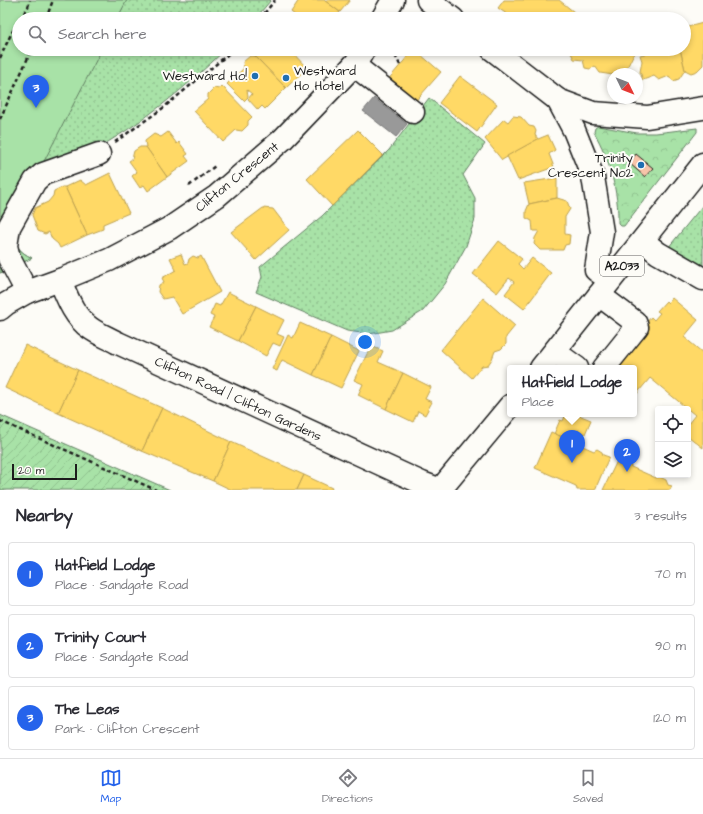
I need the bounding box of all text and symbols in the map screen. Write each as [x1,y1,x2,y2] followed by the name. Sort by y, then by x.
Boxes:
[12,12,691,56] search box
[26,23,48,45] icon: search
[58,24,147,45] text: Search here
[294,62,356,95] place label: Westward Ho Hotel
[163,67,247,85] place label: Westward Ho!
[607,68,643,104] north arrow
[250,71,260,81] marker: Westward Ho!
[281,73,291,83] marker: Westward Ho Hotel
[23,75,49,108] pin: 3
[192,137,283,216] street label: Clifton Crescent
[548,149,634,182] place label: Trinity Crescent No2
[636,160,646,170] marker: Trinity Crescent No2
[600,256,644,276] road number: A2033
[355,332,375,352] your location
[152,352,325,446] street label: Clifton Road | Clifton Gardens
[507,365,637,417] popup
[522,372,622,393] text: Hatfield Lodge
[522,393,554,411] text: Place
[655,406,691,478] map controls
[655,406,691,442] button: locate
[559,430,585,463] pin: 1
[614,439,640,472] pin: 2
[655,442,691,478] button: layers
[12,462,77,481] scale bar
[18,463,44,478] text: 20 m
[16,504,73,528] text: Nearby
[634,507,687,525] text: 3 results
[55,555,156,576] text: Hatfield Lodge
[29,565,31,583] text: 1
[654,565,686,583] text: 70 m
[55,576,188,594] text: Place · Sandgate Road
[55,627,146,648] text: Trinity Court
[26,637,34,655] text: 2
[655,637,686,655] text: 90 m
[55,648,188,666] text: Place · Sandgate Road
[55,699,120,720] text: The Leas
[27,709,33,727] text: 3
[653,709,686,727] text: 120 m
[55,720,199,738] text: Park · Clifton Crescent
[100,767,122,806] tab: Map
[322,767,373,806] tab: Directions
[573,767,603,806] tab: Saved

